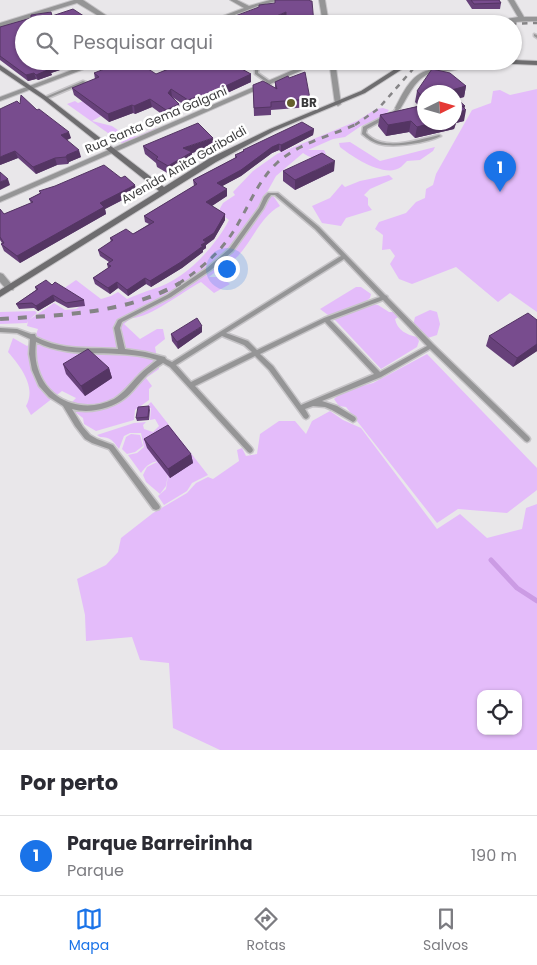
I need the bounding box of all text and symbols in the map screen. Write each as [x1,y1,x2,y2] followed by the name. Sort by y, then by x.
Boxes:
[15,15,522,70] search box
[33,29,61,57] icon: search
[73,29,213,56] text: Pesquisar aqui
[82,82,229,157] street label: Rua Santa Gema Galgani
[417,85,462,130] north arrow
[301,94,317,111] place label: BR
[285,97,297,109] marker: BR
[118,122,249,207] street label: Avenida Anita Garibaldi
[484,151,516,192] pin: 1
[214,256,240,282] your location
[477,690,522,735] map controls
[477,690,522,735] button: locate
[20,768,118,797] text: Por perto
[67,830,253,857] text: Parque Barreirinha
[33,844,39,867] text: 1
[471,844,517,867] text: 190 m
[67,859,124,882] text: Parque
[69,905,109,956] tab: Mapa
[246,905,286,956] tab: Rotas
[423,905,468,956] tab: Salvos

